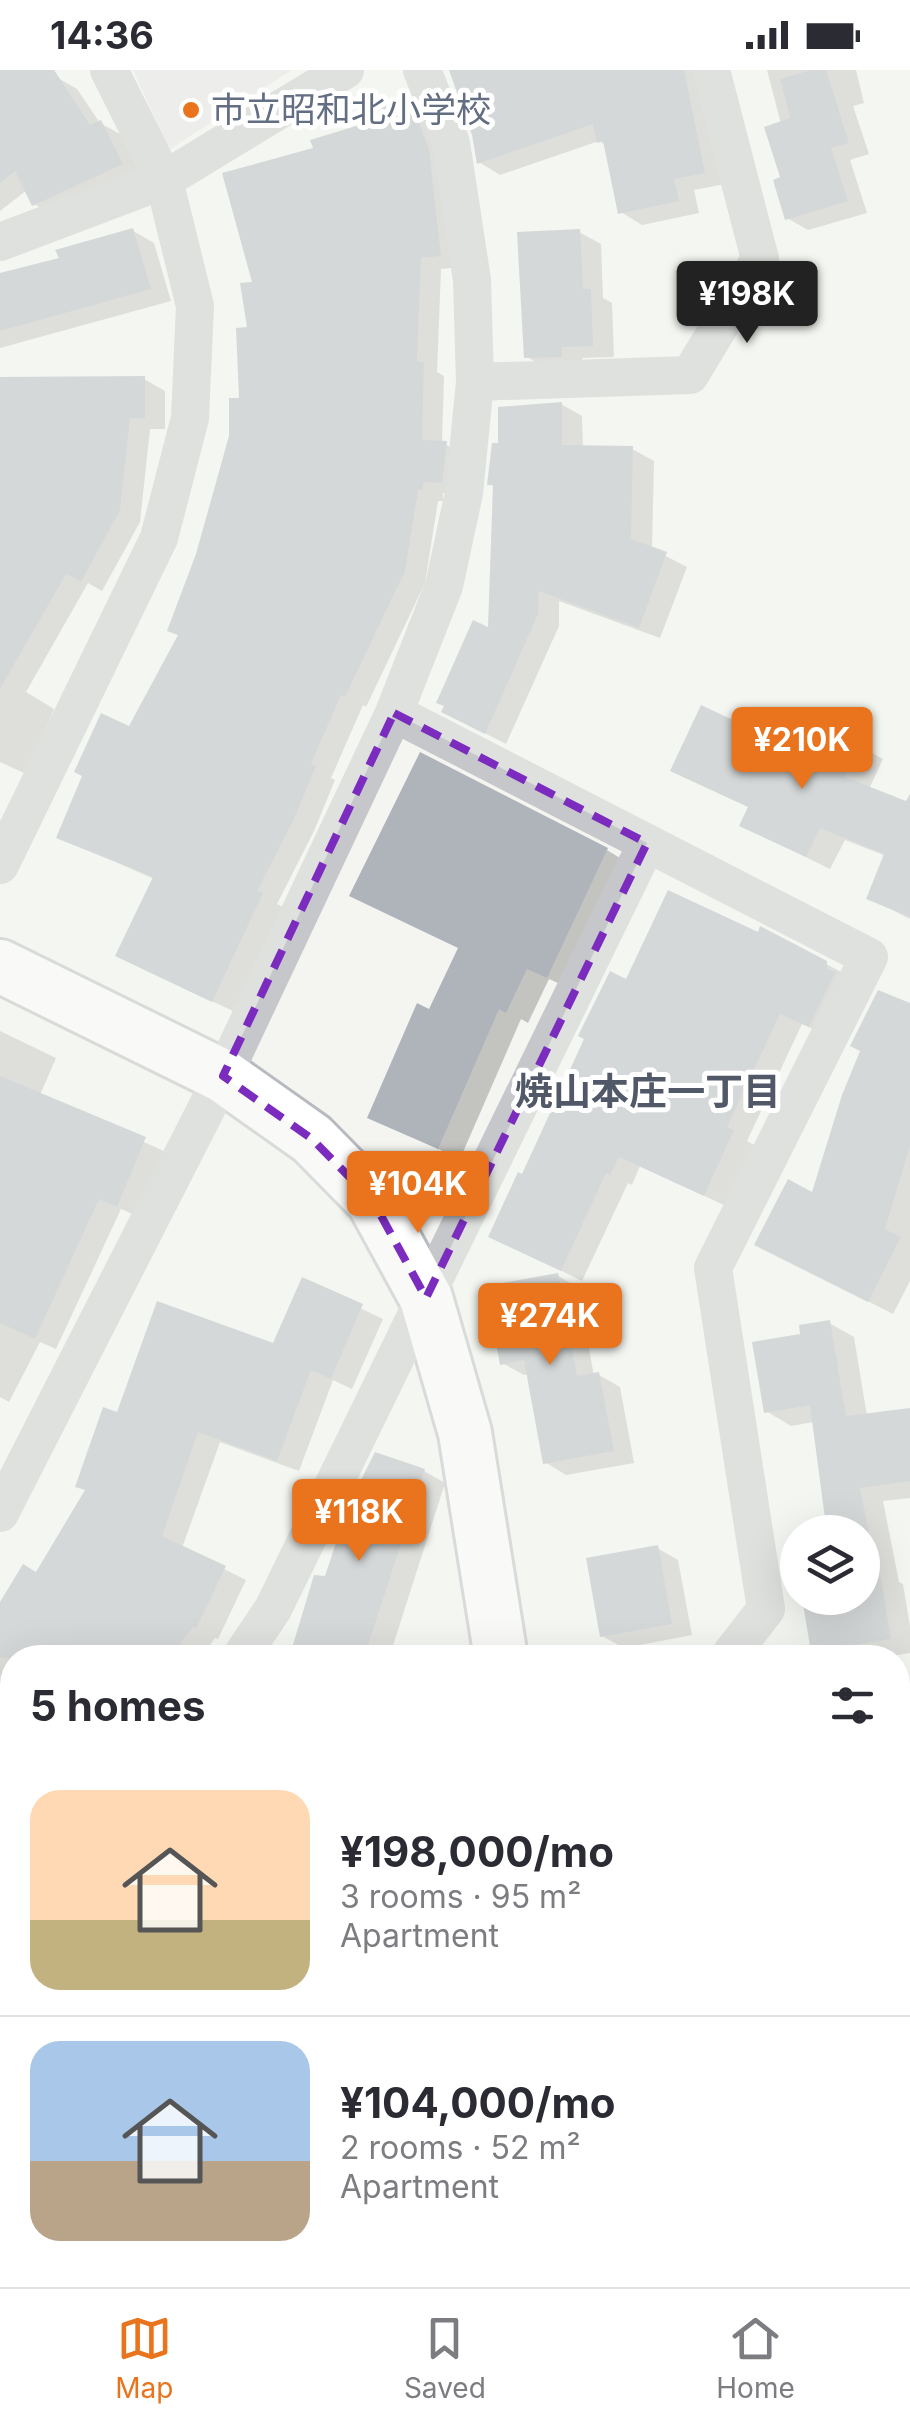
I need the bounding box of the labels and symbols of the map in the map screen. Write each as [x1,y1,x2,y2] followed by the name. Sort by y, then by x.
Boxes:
[211,88,491,130] place label: 市立昭和北小学校
[180,99,202,121] marker: 市立昭和北小学校
[677,261,817,346] pin: ¥198K
[732,707,872,792] pin: ¥210K
[515,1068,781,1114] district label: 焼山本庄一丁目
[348,1151,488,1236] pin: ¥104K
[480,1283,620,1368] pin: ¥274K
[289,1479,429,1564] pin: ¥118K

